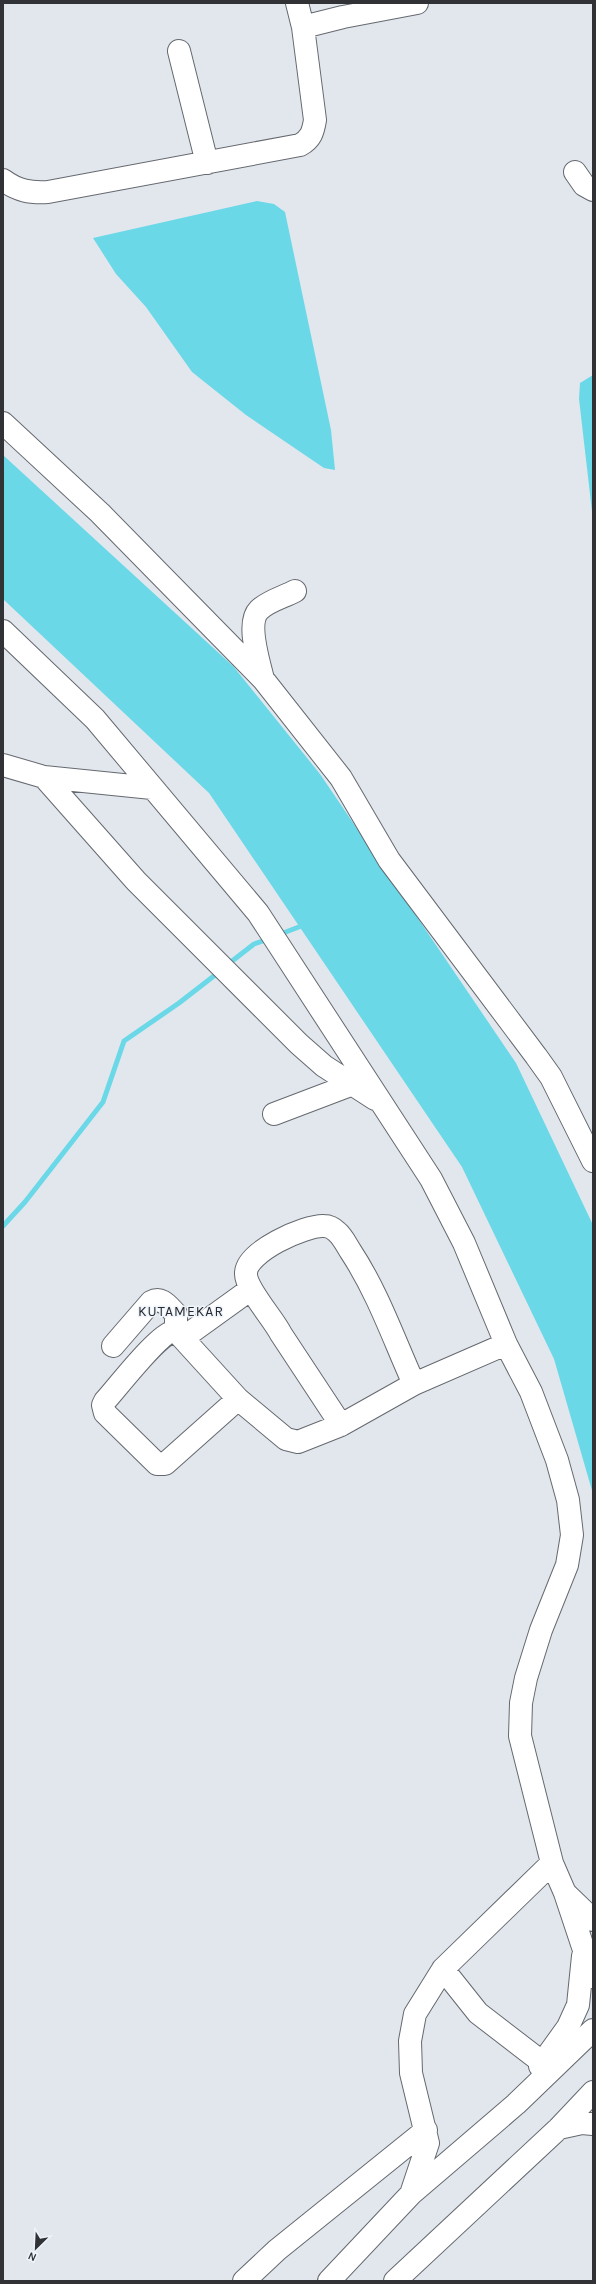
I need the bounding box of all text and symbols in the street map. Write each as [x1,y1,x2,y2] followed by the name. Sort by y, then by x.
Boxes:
[138,1303,224,1320] district label: KUTAMEKAR
[16,2228,56,2268] north arrow
[26,2249,38,2264] text: N

